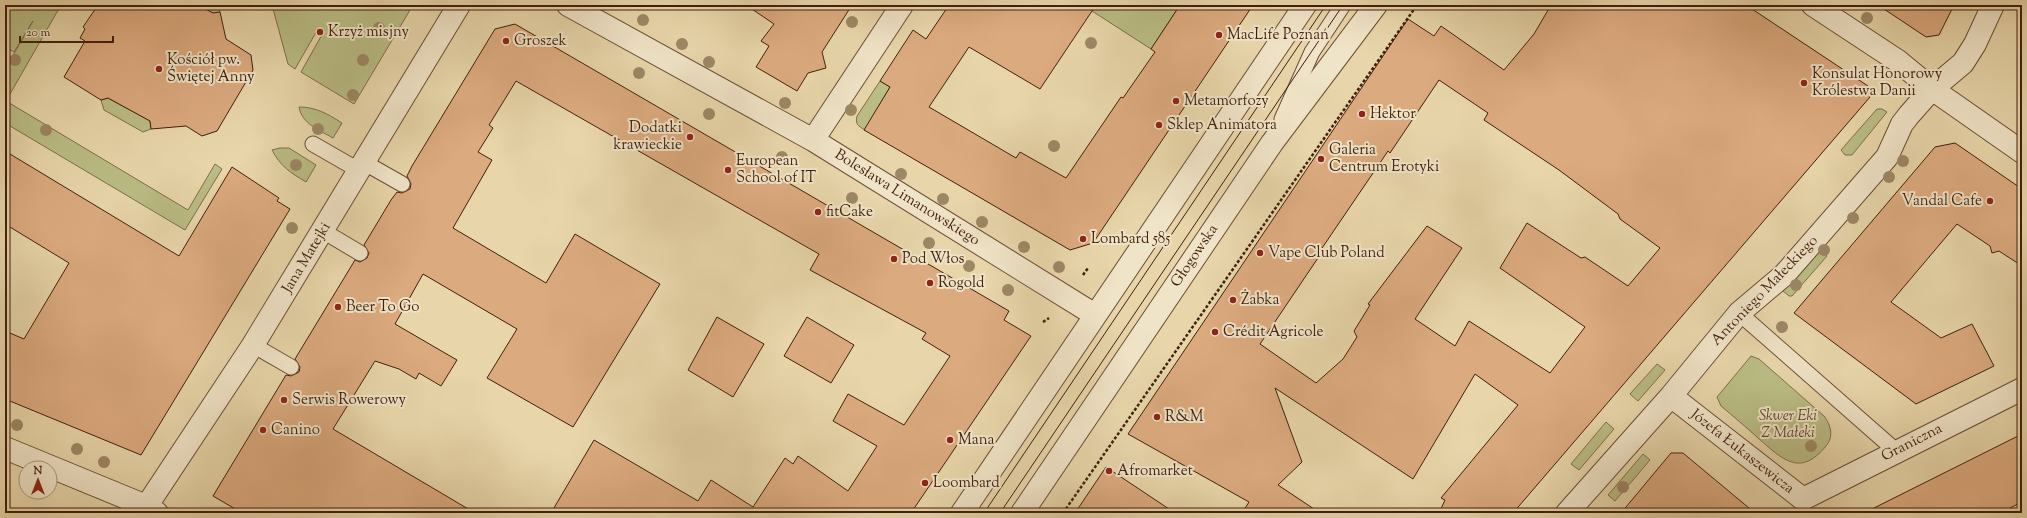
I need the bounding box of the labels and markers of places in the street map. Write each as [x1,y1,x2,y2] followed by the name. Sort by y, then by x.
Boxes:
[328,22,409,43] place label: Krzyż misjny
[1227,25,1329,46] place label: MacLife Poznań
[315,27,325,37] marker: Krzyż misjny
[1214,30,1224,40] marker: MacLife Poznań
[514,31,567,52] place label: Groszek
[501,36,511,46] marker: Groszek
[167,50,255,88] place label: Kościół pw. Świętej Anny
[154,64,164,74] marker: Kościół pw. Świętej Anny
[1812,64,1943,102] place label: Konsulat Honorowy Królestwa Danii
[1799,78,1809,88] marker: Konsulat Honorowy Królestwa Danii
[1184,91,1269,112] place label: Metamorfozy
[1171,96,1181,106] marker: Metamorfozy
[1370,104,1416,125] place label: Hektor
[1357,109,1367,119] marker: Hektor
[1167,115,1277,136] place label: Sklep Animatora
[613,118,682,156] place label: Dodatki krawieckie
[1154,120,1164,130] marker: Sklep Animatora
[685,132,695,142] marker: Dodatki krawieckie
[1329,140,1439,178] place label: Galeria Centrum Erotyki
[736,151,817,189] place label: European School of IT
[1316,154,1326,164] marker: Galeria Centrum Erotyki
[723,165,733,175] marker: European School of IT
[1902,191,1982,212] place label: Vandal Cafe
[1985,196,1995,206] marker: Vandal Cafe
[826,202,873,223] place label: fitCake
[813,207,823,217] marker: fitCake
[1091,229,1170,250] place label: Lombard 585
[1078,234,1088,244] marker: Lombard 585
[1268,243,1385,264] place label: Vape Club Poland
[1255,248,1265,258] marker: Vape Club Poland
[902,249,965,270] place label: Pod Włos
[889,254,899,264] marker: Pod Włos
[938,273,985,294] place label: Rogold
[925,278,935,288] marker: Rogold
[1241,289,1280,311] place label: Żabka
[1228,295,1238,305] marker: Żabka
[346,297,419,318] place label: Beer To Go
[333,302,343,312] marker: Beer To Go
[1223,322,1323,343] place label: Crédit Agricole
[1210,327,1220,337] marker: Crédit Agricole
[292,390,407,411] place label: Serwis Rowerowy
[279,395,289,405] marker: Serwis Rowerowy
[1165,407,1204,428] place label: R&M
[1152,412,1162,422] marker: R&M
[271,420,320,441] place label: Canino
[258,425,268,435] marker: Canino
[958,430,995,451] place label: Mana
[945,435,955,445] marker: Mana
[1117,461,1193,482] place label: Afromarket
[1104,466,1114,476] marker: Afromarket
[933,473,1000,494] place label: Loombard
[920,478,930,488] marker: Loombard

